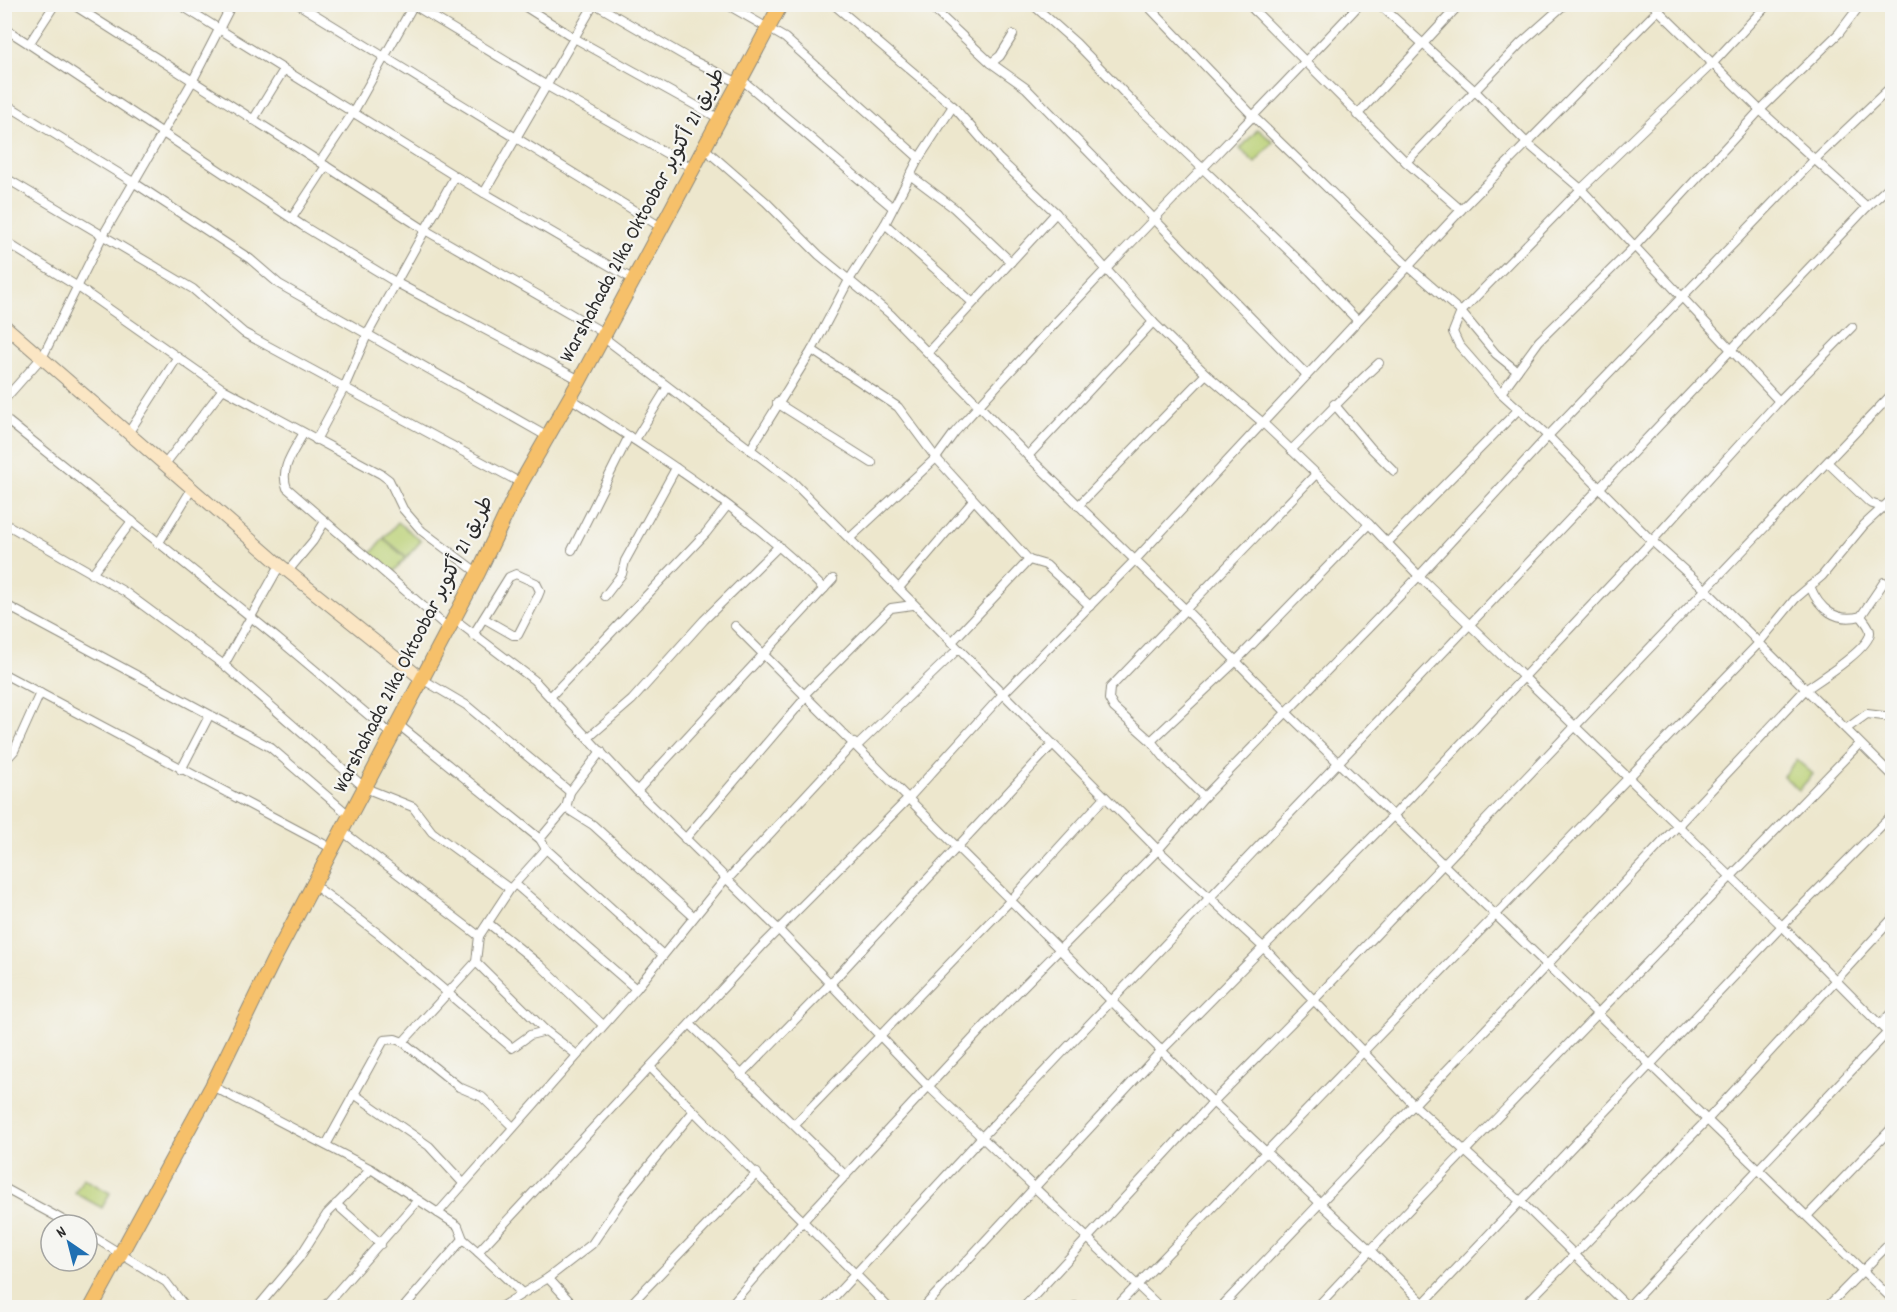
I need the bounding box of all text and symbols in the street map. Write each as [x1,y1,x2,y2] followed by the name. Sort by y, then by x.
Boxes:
[553,63,735,369] street label: Warshahada 21ka Oktoobar طريق 21 أكتوبر
[327,491,503,799] street label: Warshahada 21ka Oktoobar طريق 21 أكتوبر
[39,1213,99,1273] north arrow
[52,1221,72,1244] text: N

